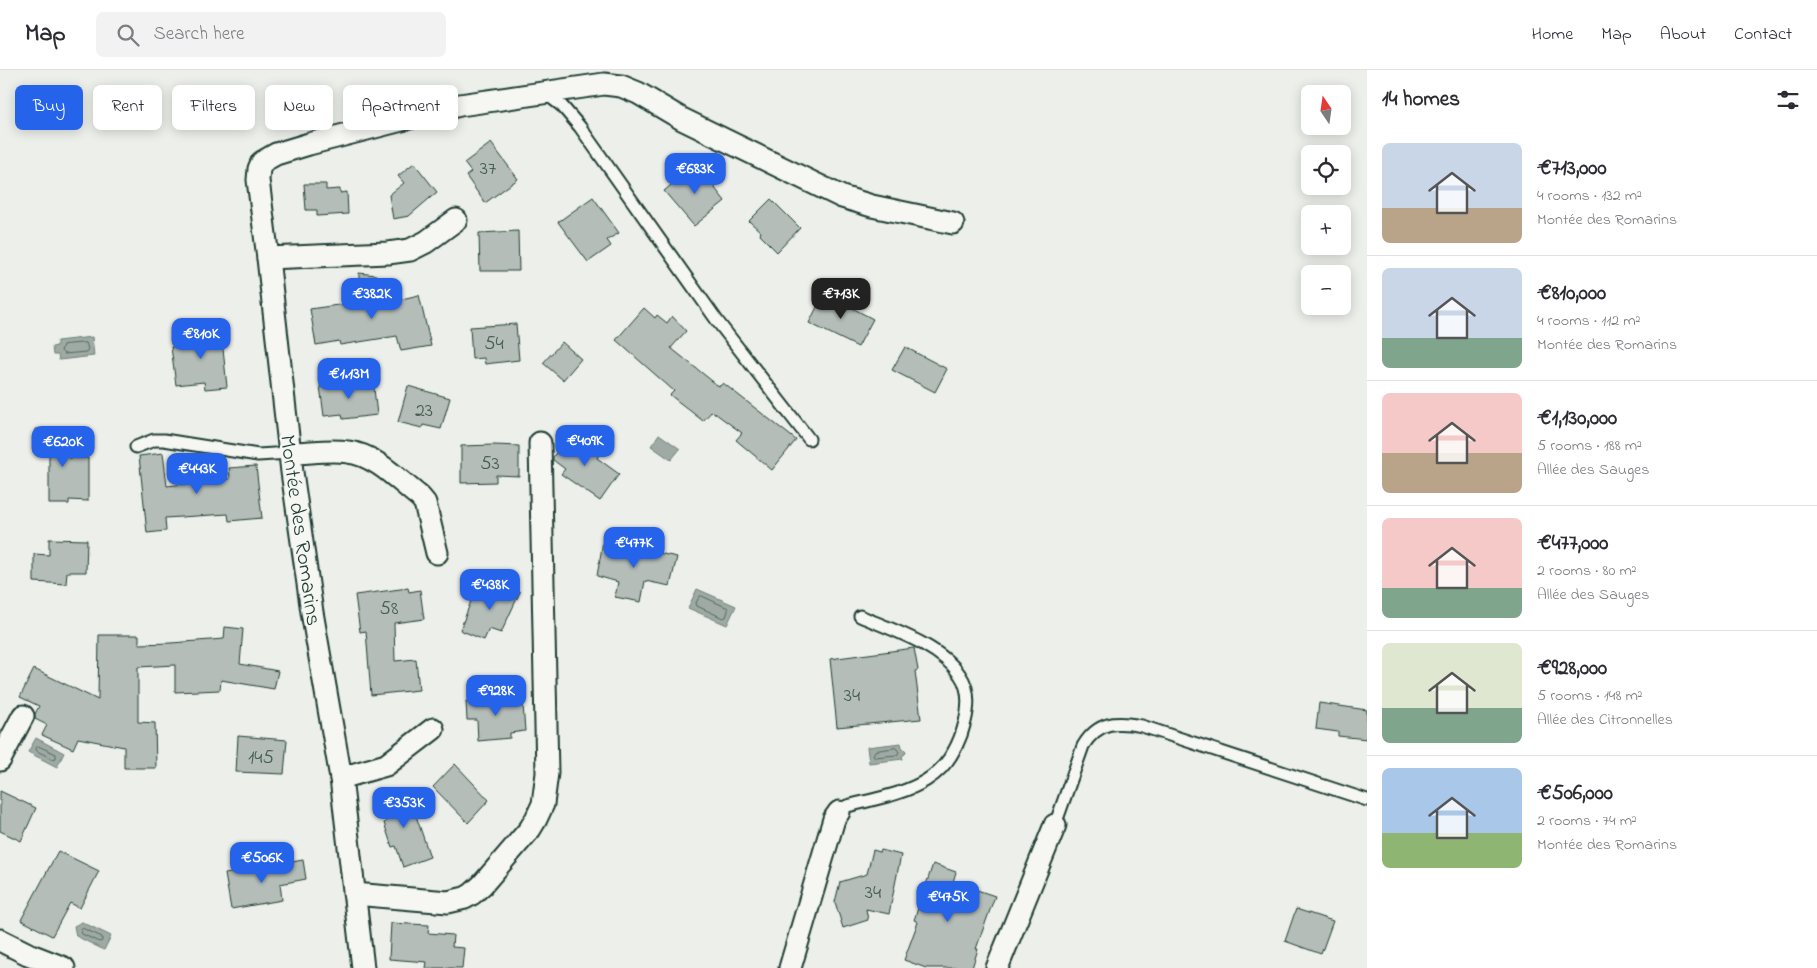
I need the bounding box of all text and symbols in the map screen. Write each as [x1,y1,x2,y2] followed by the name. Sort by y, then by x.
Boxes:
[96,12,446,57] search box
[25,17,66,52] text: Map
[114,21,142,49] icon: search
[154,21,245,48] text: Search here
[1532,22,1573,48] text: Home
[1601,22,1632,48] text: Map
[1660,22,1706,48] text: About
[1734,22,1792,48] text: Contact
[15,85,83,130] chip: Buy
[93,85,162,130] chip: Rent
[172,85,255,130] chip: Filters
[265,85,333,130] chip: New
[343,85,458,130] chip: Apartment
[1301,85,1351,135] north arrow
[1301,85,1351,315] map controls
[1382,85,1460,115] text: 14 homes
[1774,86,1802,114] icon: filters
[1301,145,1351,195] button: locate
[660,152,730,195] pin: €683K
[1537,154,1606,184] text: €713,000
[480,155,496,184] house number: 37
[676,157,714,181] text: €683K
[1422,163,1482,223] icon: home
[1537,184,1642,208] text: 4 rooms · 132 m²
[1301,205,1351,255] button: +
[1537,208,1677,232] text: Montée des Romarins
[1301,265,1351,315] button: −
[337,278,407,320] pin: €382K
[806,278,876,320] pin: €713K
[1537,279,1606,309] text: €810,000
[352,282,392,306] text: €382K
[822,282,860,306] text: €713K
[1422,288,1482,348] icon: home
[1537,309,1640,333] text: 4 rooms · 112 m²
[166,318,236,360] pin: €810K
[183,322,219,346] text: €810K
[484,330,504,359] house number: 54
[1537,333,1677,357] text: Montée des Romarins
[308,358,390,400] pin: €1.13M
[329,362,369,386] text: €1.13M
[415,397,433,426] house number: 23
[1537,404,1617,434] text: €1,130,000
[1422,413,1482,473] icon: home
[550,424,620,467] pin: €409K
[28,426,98,468] pin: €620K
[566,429,604,453] text: €409K
[43,430,83,454] text: €620K
[270,433,328,628] street label: Montée des Romarins
[1537,434,1642,458] text: 5 rooms · 188 m²
[480,450,500,479] house number: 53
[162,452,232,495] pin: €443K
[178,457,216,481] text: €443K
[1537,458,1649,482] text: Allée des Sauges
[599,526,669,569] pin: €477K
[1537,529,1608,559] text: €477,000
[615,531,653,555] text: €477K
[1422,538,1482,598] icon: home
[1537,559,1637,583] text: 2 rooms · 80 m²
[455,568,525,611] pin: €438K
[471,573,509,597] text: €438K
[1537,583,1649,607] text: Allée des Sauges
[380,595,398,624] house number: 58
[1537,654,1607,684] text: €928,000
[1422,663,1482,723] icon: home
[461,674,531,717] pin: €928K
[477,679,515,703] text: €928K
[844,682,860,711] house number: 34
[1537,684,1643,708] text: 5 rooms · 148 m²
[1537,708,1673,732] text: Allée des Citronnelles
[248,744,274,773] house number: 145
[1537,779,1613,809] text: €506,000
[369,786,439,829] pin: €353K
[1422,788,1482,848] icon: home
[383,791,425,815] text: €353K
[1537,809,1637,833] text: 2 rooms · 74 m²
[1537,833,1677,857] text: Montée des Romarins
[227,842,297,884] pin: €506K
[241,846,283,870] text: €506K
[865,879,881,908] house number: 34
[913,880,983,923] pin: €475K
[927,885,969,909] text: €475K

